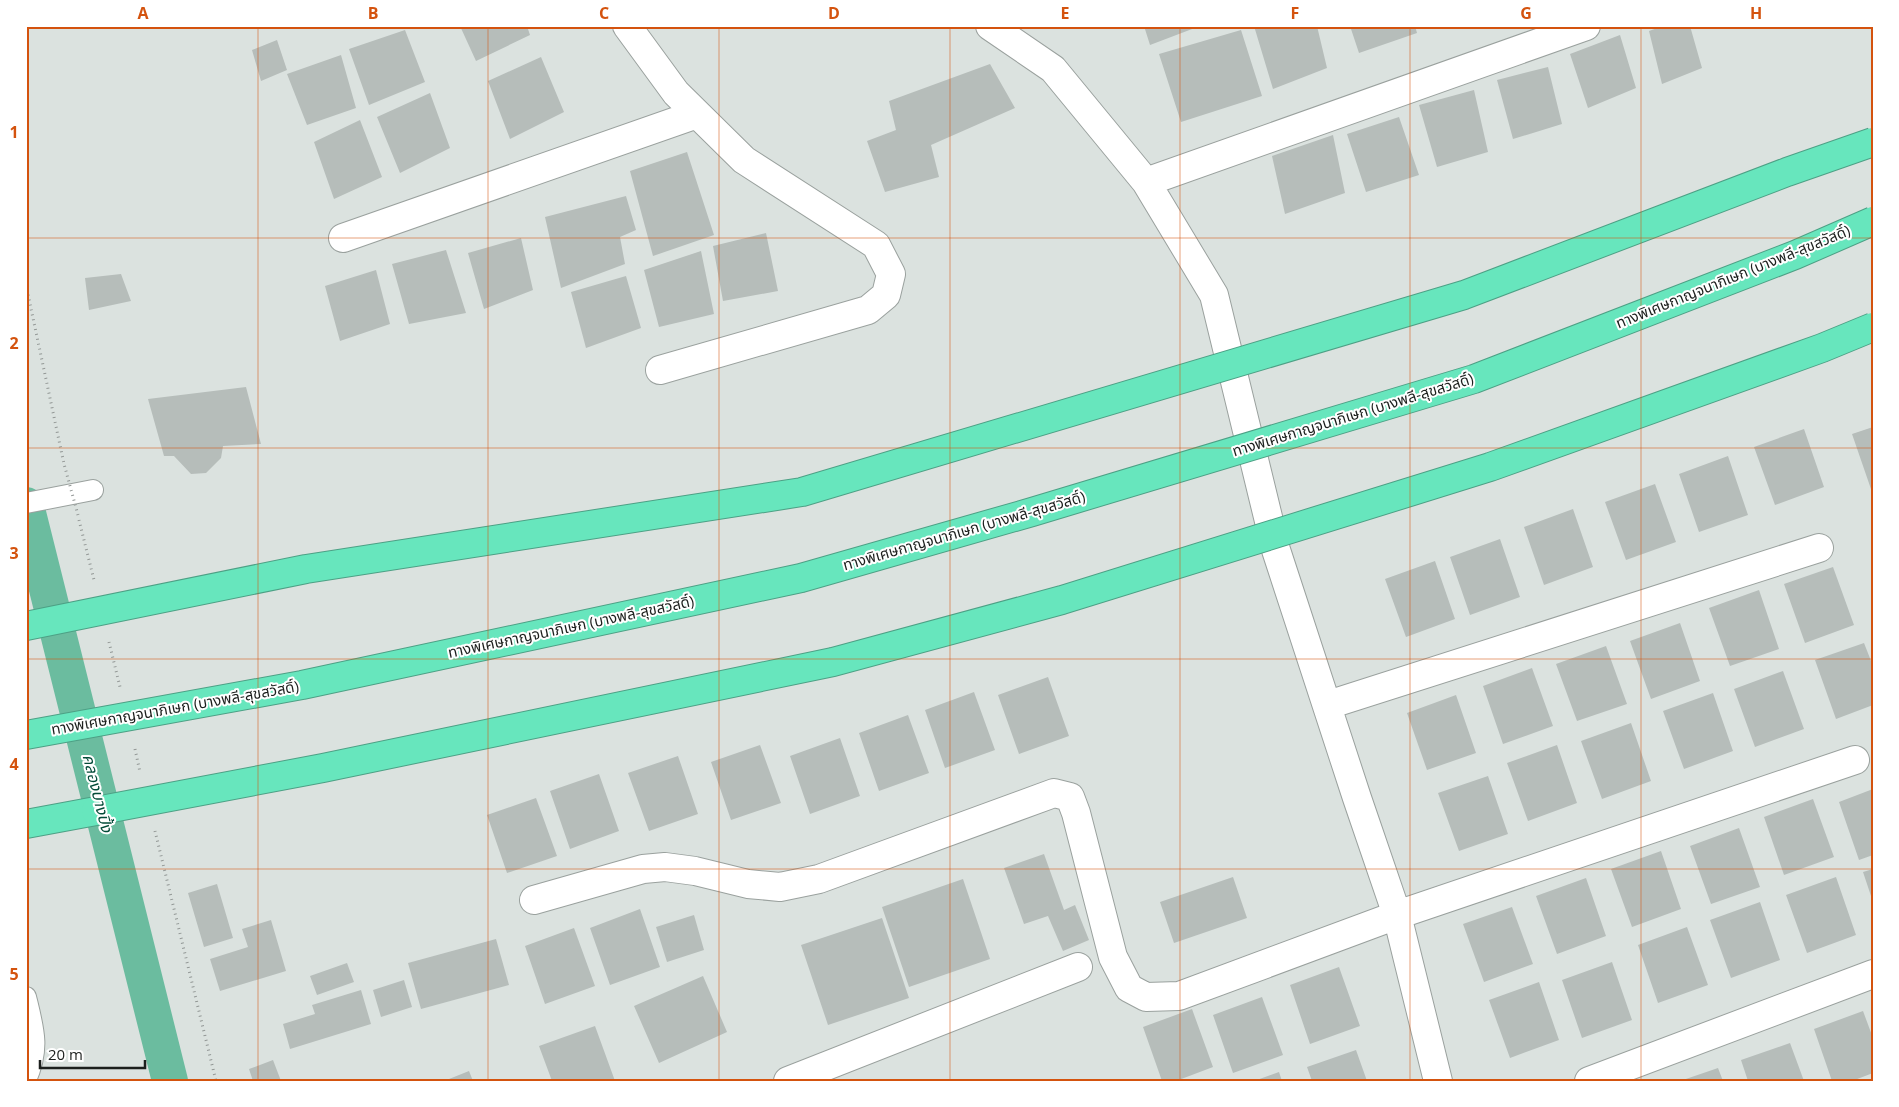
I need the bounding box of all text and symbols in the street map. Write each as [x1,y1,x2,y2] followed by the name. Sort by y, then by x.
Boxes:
[137,2,149,24] text: A
[368,2,378,24] text: B
[599,2,609,24] text: C
[828,2,840,24] text: D
[1061,2,1070,24] text: E
[1291,2,1299,24] text: F
[1520,2,1532,24] text: G
[1750,2,1762,24] text: H
[9,121,19,143] text: 1
[1612,220,1853,332] street label: ทางพิเศษกาญจนาภิเษก (บางพลี-สุขสวัสดิ์)
[9,332,19,354] text: 2
[1230,368,1476,460] street label: ทางพิเศษกาญจนาภิเษก (บางพลี-สุขสวัสดิ์)
[840,486,1087,574] street label: ทางพิเศษกาญจนาภิเษก (บางพลี-สุขสวัสดิ์)
[9,542,19,564] text: 3
[446,590,696,662] street label: ทางพิเศษกาญจนาภิเษก (บางพลี-สุขสวัสดิ์)
[49,675,300,739] street label: ทางพิเศษกาญจนาภิเษก (บางพลี-สุขสวัสดิ์)
[78,752,119,836] water label: คลองบางปิ้ง
[9,753,19,775] text: 4
[9,963,19,985] text: 5
[40,1037,145,1069] scale bar
[48,1044,83,1064] text: 20 m

